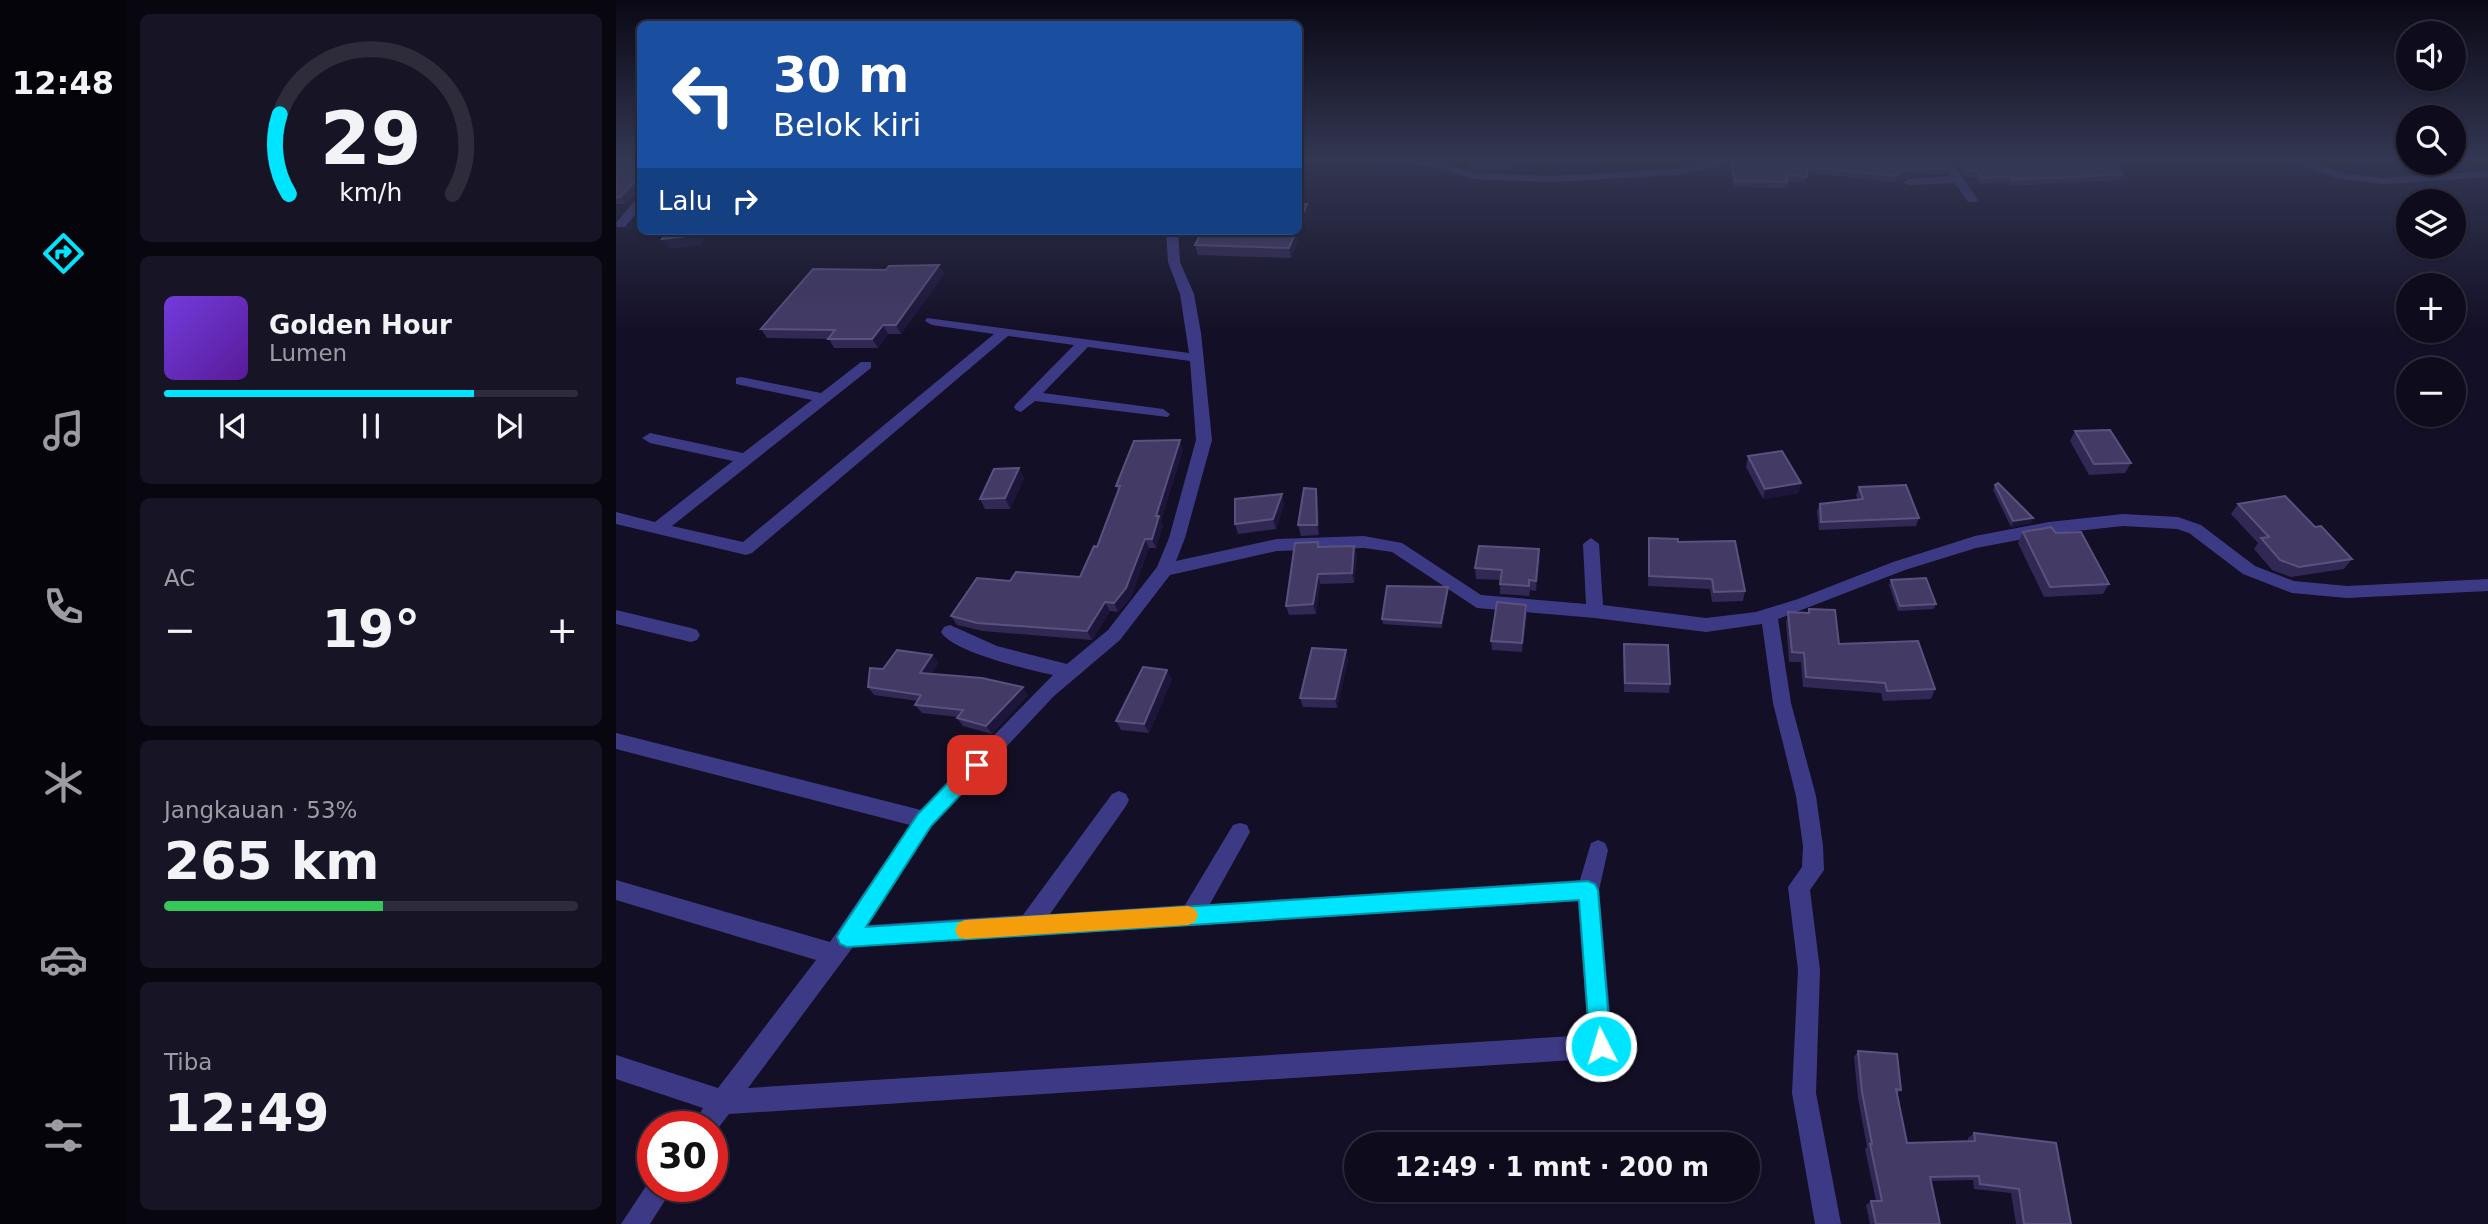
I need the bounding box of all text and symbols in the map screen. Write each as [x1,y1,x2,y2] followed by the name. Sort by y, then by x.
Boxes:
[2396,21,2466,427] map controls
[2396,21,2466,91] button: sound
[773,47,909,104] text: 30 m
[658,49,749,140] icon: left
[12,64,114,102] text: 12:48
[320,96,422,181] text: 29
[2396,105,2466,175] button: search
[773,106,921,144] text: Belok kiri
[339,178,403,207] text: km/h
[726,182,764,220] icon: right
[658,186,712,216] text: Lalu
[2396,189,2466,259] button: layers
[39,229,88,278] icon: directions
[2396,273,2466,343] button: +
[269,310,452,340] text: Golden Hour
[269,340,347,366] text: Lumen
[2396,357,2466,427] button: −
[39,406,88,455] icon: music
[214,407,252,445] icon: previous
[352,407,390,445] icon: pause
[490,407,528,445] icon: next
[164,565,195,591] text: AC
[39,582,88,631] icon: phone
[322,599,420,659] text: 19°
[164,608,196,652] text: −
[546,608,578,652] text: +
[947,735,1007,795] pin
[958,746,996,784] icon: arrive
[39,758,88,807] icon: climate
[164,797,357,823] text: Jangkauan · 53%
[164,831,379,891] text: 265 km
[39,935,88,984] icon: car
[1564,1009,1638,1083] position arrow
[164,1049,212,1075] text: Tiba
[164,1083,330,1143] text: 12:49
[39,1111,88,1160] icon: filters
[637,1111,728,1202] speed limit sign: 30
[1395,1152,1709,1182] text: 12:49 · 1 mnt · 200 m

